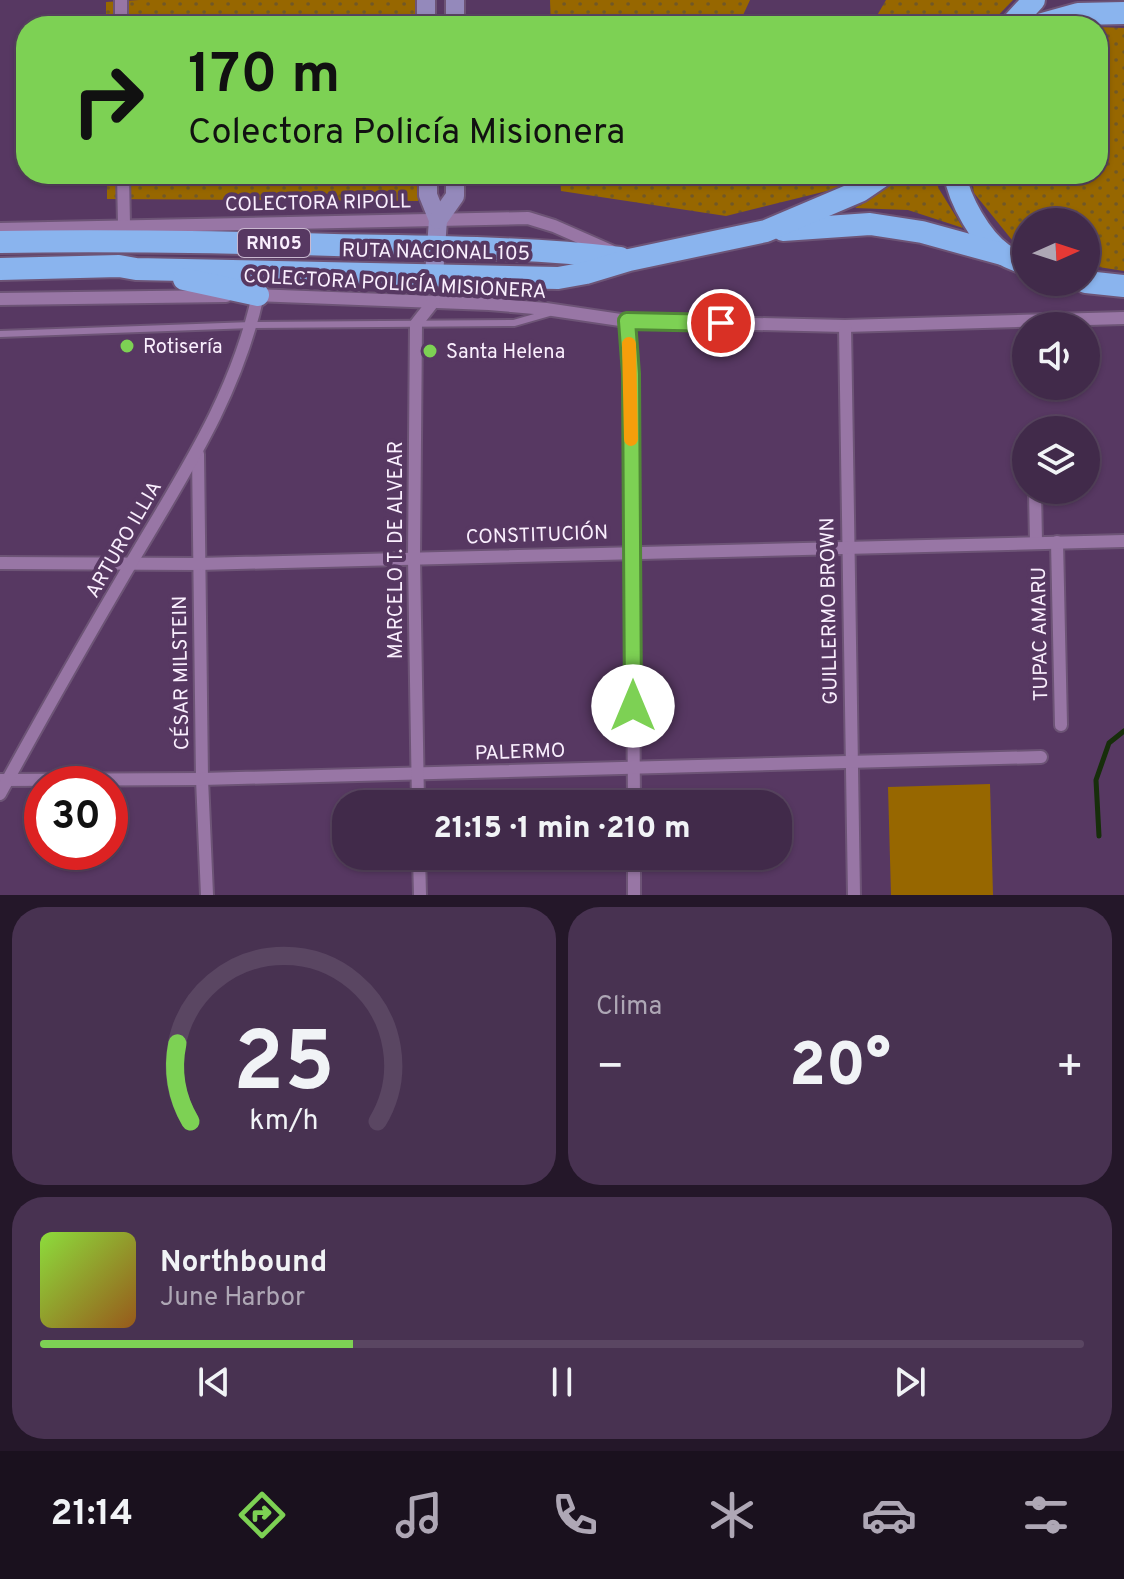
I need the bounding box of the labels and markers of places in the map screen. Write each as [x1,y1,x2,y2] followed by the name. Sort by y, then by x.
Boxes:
[687,289,755,357] pin
[143,335,223,361] place label: Rotisería
[118,337,136,355] marker: Rotisería
[446,340,565,366] place label: Santa Helena
[421,342,439,360] marker: Santa Helena

